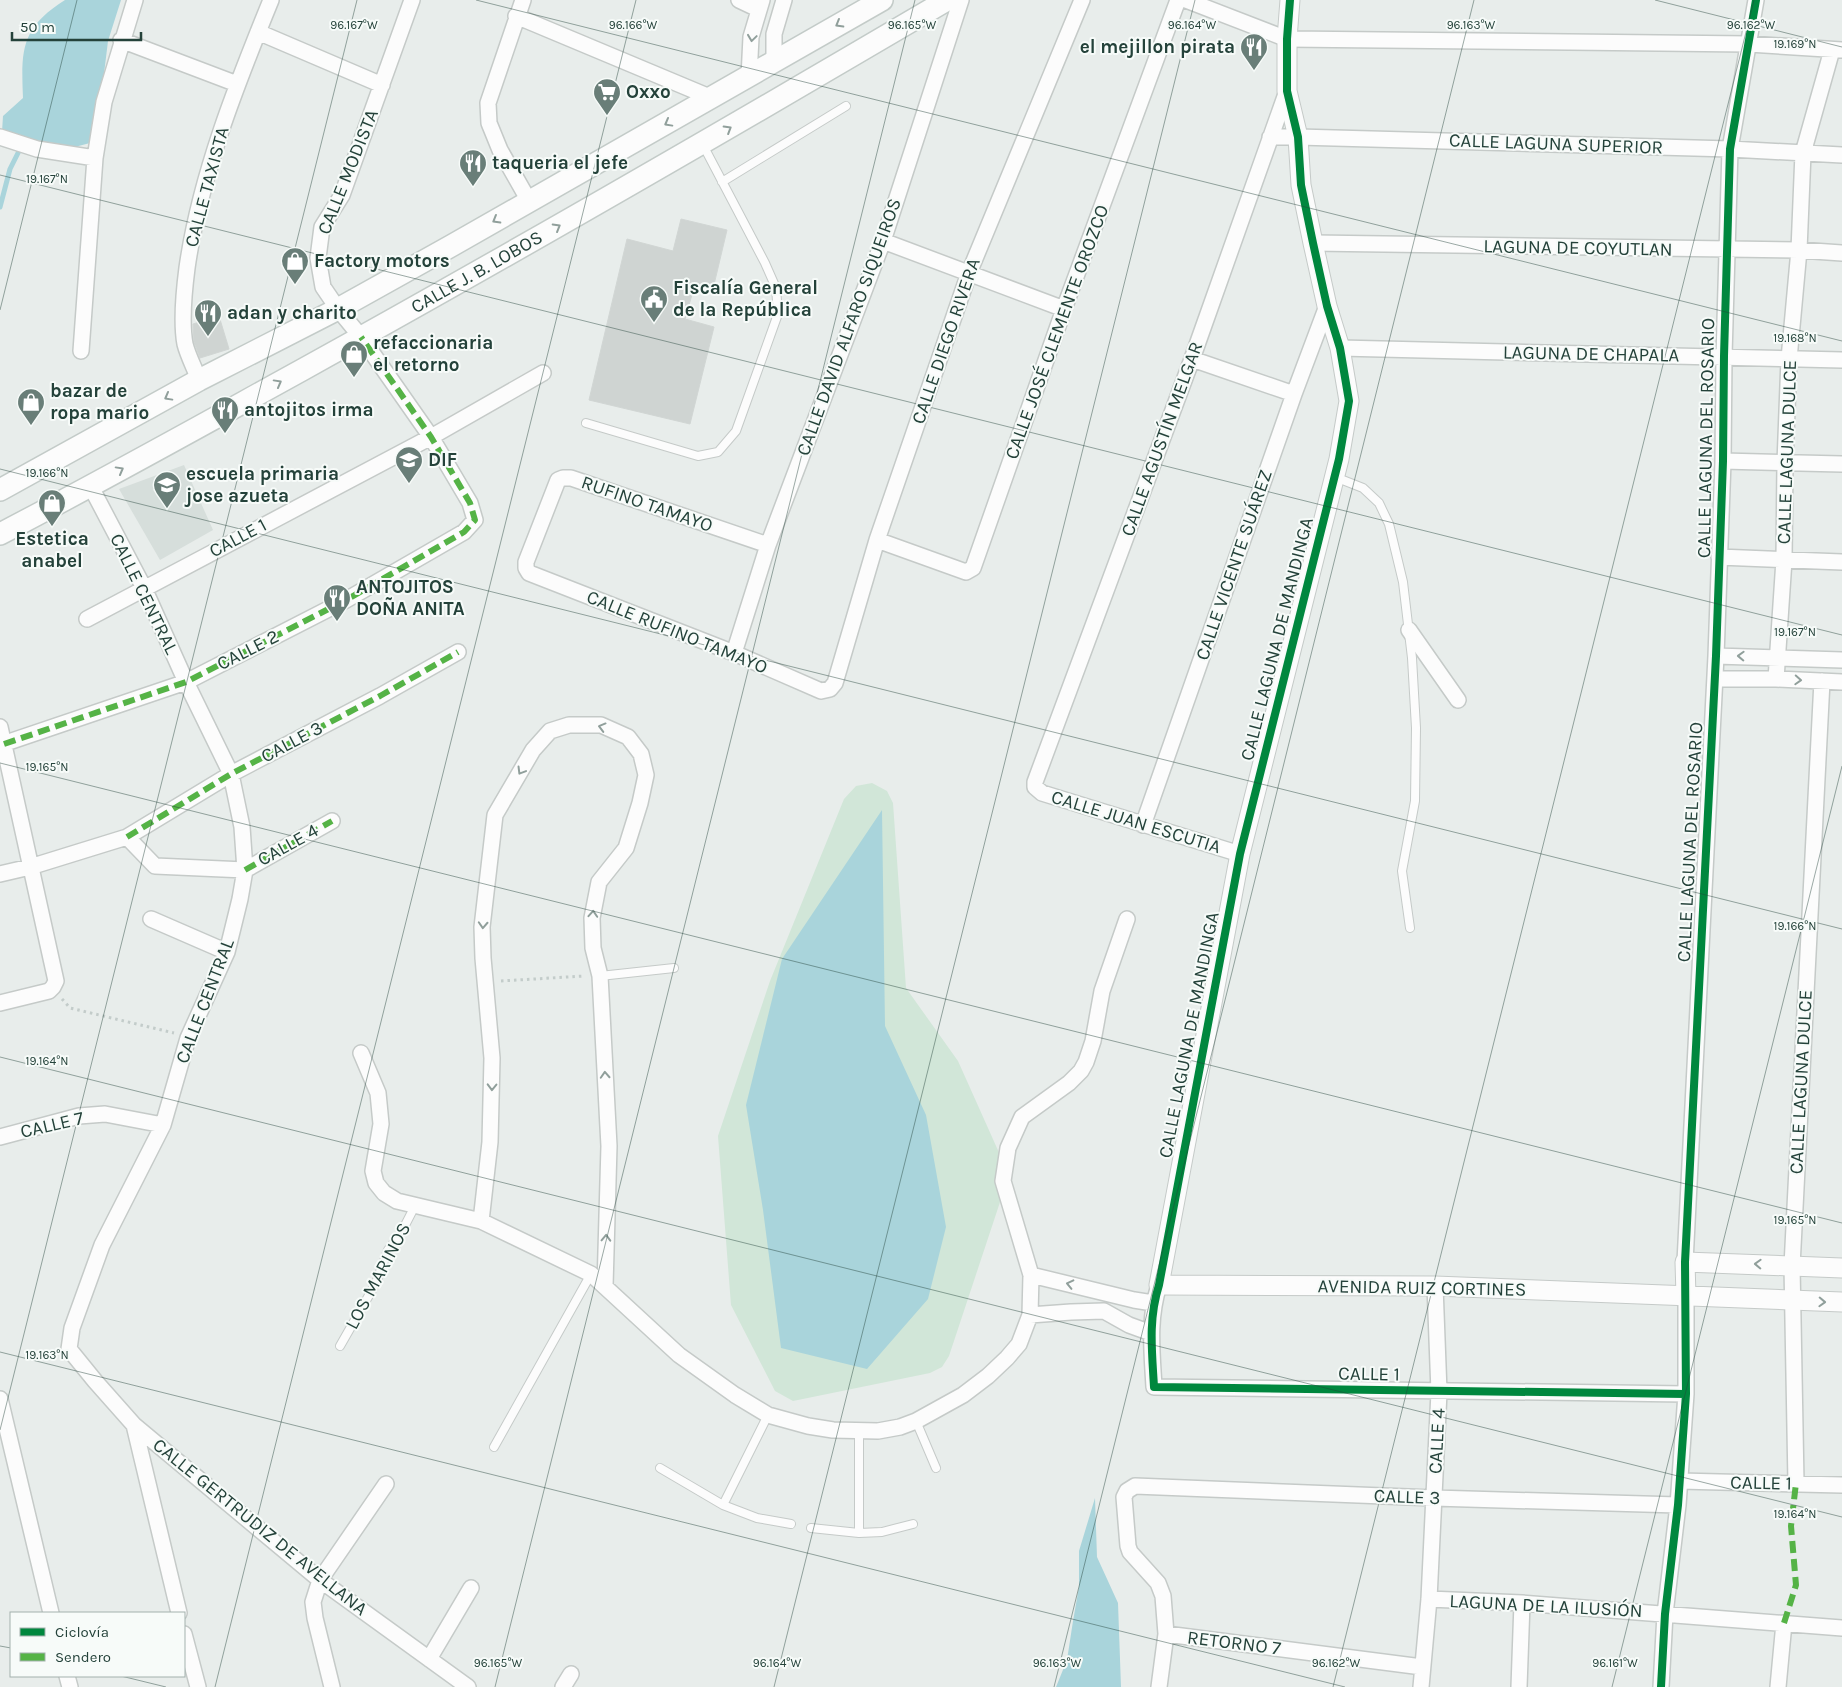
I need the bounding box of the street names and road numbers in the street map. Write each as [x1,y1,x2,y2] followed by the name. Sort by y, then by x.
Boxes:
[313,106,383,238] street label: CALLE MODISTA
[180,124,234,250] street label: CALLE TAXISTA
[1449,129,1663,159] street label: CALLE LAGUNA SUPERIOR
[792,195,906,459] street label: CALLE DAVID ALFARO SIQUEIROS
[1000,201,1113,462] street label: CALLE JOSÉ CLEMENTE OROZCO
[407,226,546,318] street label: CALLE J. B. LOBOS
[1483,235,1673,261] street label: LAGUNA DE COYUTLAN
[907,255,985,427] street label: CALLE DIEGO RIVERA
[1693,318,1719,558] street label: CALLE LAGUNA DEL ROSARIO
[1116,338,1207,539] street label: CALLE AGUSTÍN MELGAR
[1503,341,1679,367] street label: LAGUNA DE CHAPALA
[1773,359,1801,545] street label: CALLE LAGUNA DULCE
[1190,467,1277,663] street label: CALLE VICENTE SUÁREZ
[578,471,716,537] street label: RUFINO TAMAYO
[206,514,270,562] street label: CALLE 1
[1236,515,1318,763] street label: CALLE LAGUNA DE MANDINGA
[105,530,183,658] street label: CALLE CENTRAL
[583,586,771,678] street label: CALLE RUFINO TAMAYO
[213,625,283,675] street label: CALLE 2
[257,717,327,767] street label: CALLE 3
[1673,721,1707,963] street label: CALLE LAGUNA DEL ROSARIO
[1049,786,1223,858] street label: CALLE JUAN ESCUTIA
[254,819,323,871] street label: CALLE 4
[1154,910,1224,1160] street label: CALLE LAGUNA DE MANDINGA
[171,935,239,1066] street label: CALLE CENTRAL
[1785,989,1817,1175] street label: CALLE LAGUNA DULCE
[18,1107,86,1143] street label: CALLE 7
[341,1219,415,1333] street label: LOS MARINOS
[1317,1275,1527,1301] street label: AVENIDA RUIZ CORTINES
[1338,1362,1400,1386] street label: CALLE 1
[1424,1407,1450,1475] street label: CALLE 4
[148,1434,372,1620] street label: CALLE GERTRUDIZ DE AVELLANA
[1730,1471,1792,1495] street label: CALLE 1
[1373,1485,1441,1509] street label: CALLE 3
[1449,1589,1643,1622] street label: LAGUNA DE LA ILUSIÓN
[1186,1626,1282,1660] street label: RETORNO 7

